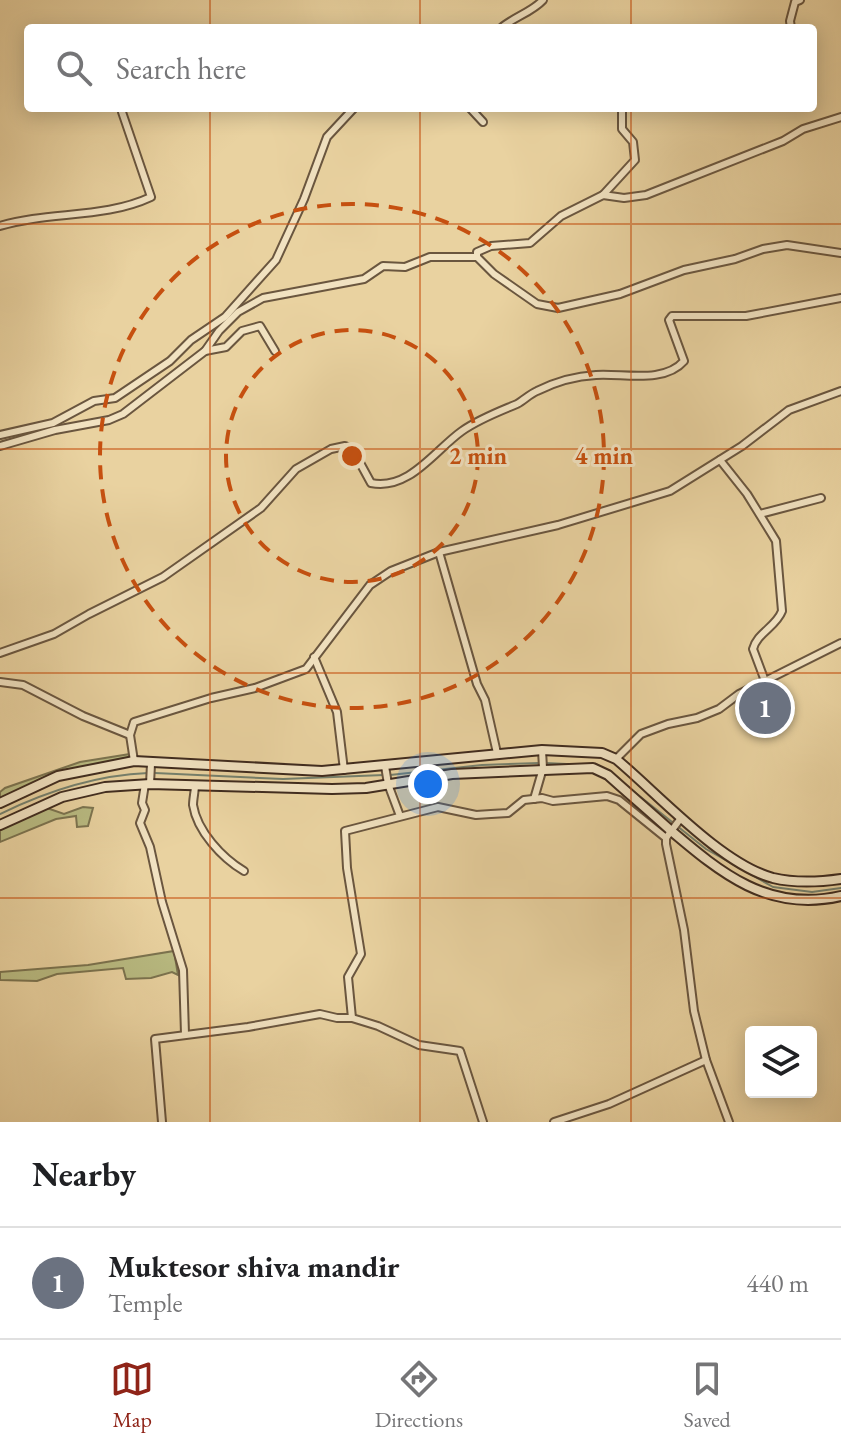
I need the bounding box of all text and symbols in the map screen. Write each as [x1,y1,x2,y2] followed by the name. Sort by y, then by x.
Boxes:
[24,24,817,112] search box
[52,46,96,90] icon: search
[116,49,246,88] text: Search here
[449,440,508,471] text: 2 min
[575,440,634,471] text: 4 min
[338,442,366,470] centre of rings
[739,678,791,738] pin: 1
[408,764,448,804] your location
[745,1026,817,1098] map controls
[745,1026,817,1098] button: layers
[32,1152,136,1196] text: Nearby
[108,1247,400,1286] text: Muktesor shiva mandir
[51,1266,65,1300] text: 1
[746,1266,809,1300] text: 440 m
[108,1286,183,1320] text: Temple
[110,1357,154,1434] tab: Map
[375,1357,463,1434] tab: Directions
[684,1357,731,1434] tab: Saved

